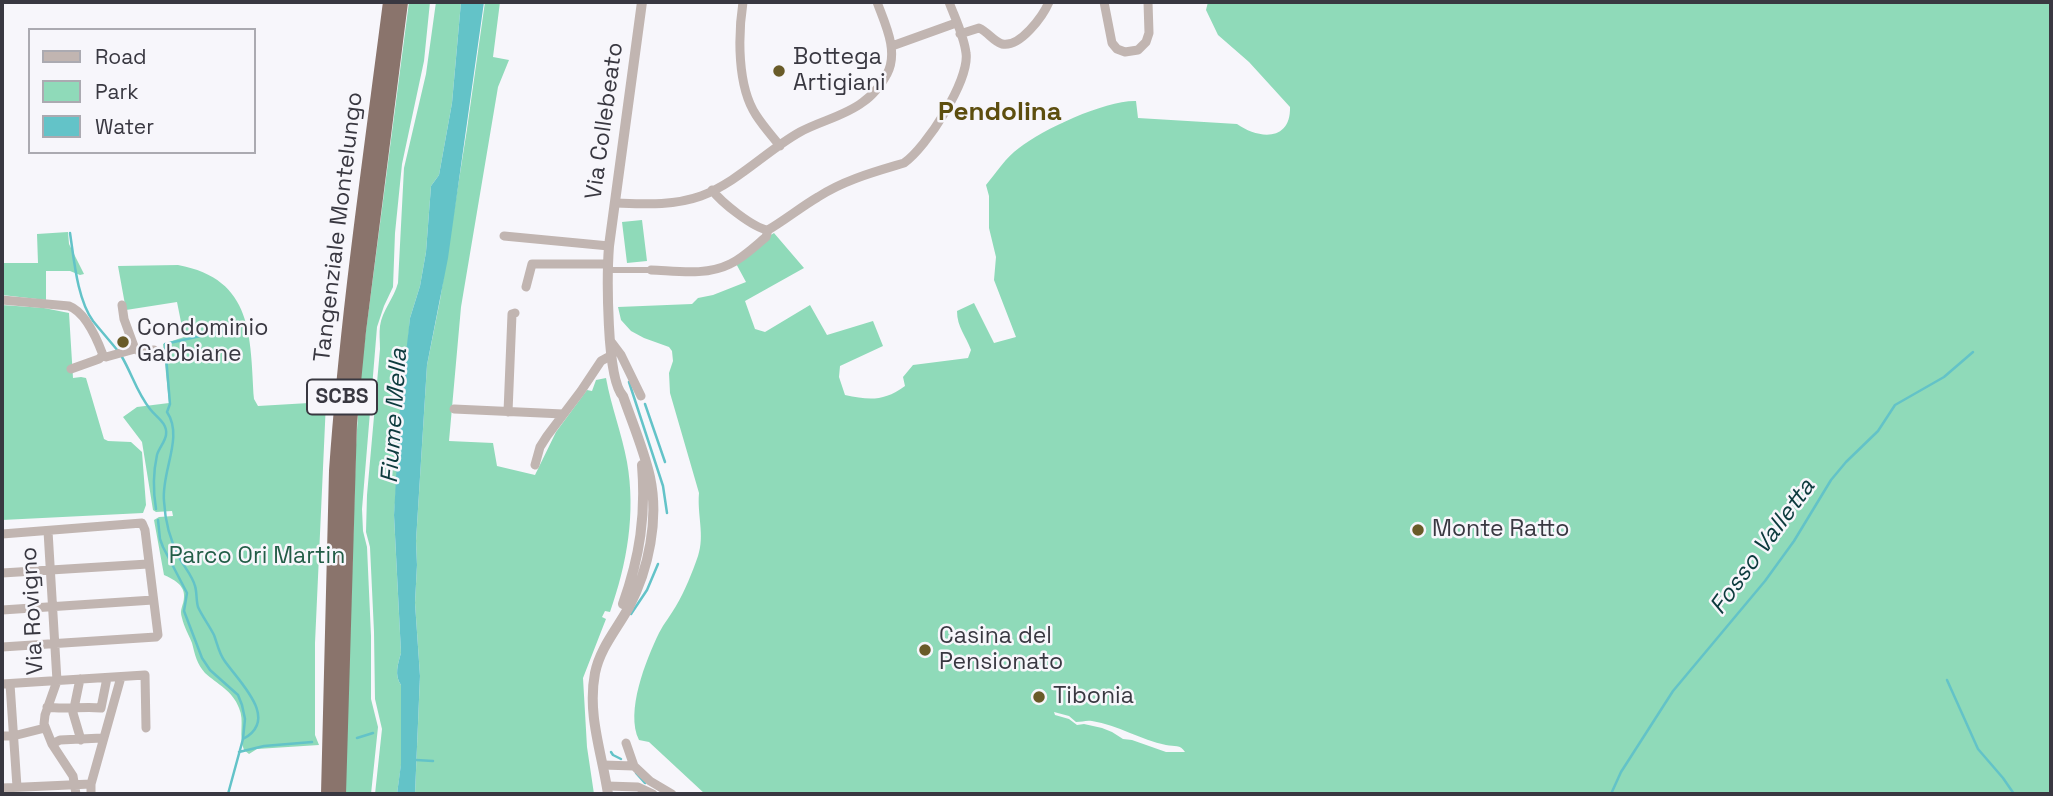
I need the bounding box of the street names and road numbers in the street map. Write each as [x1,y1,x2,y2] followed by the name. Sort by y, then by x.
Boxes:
[580,41,630,201] street label: Via Collebeato
[309,90,369,364] street label: Tangenziale Montelungo
[307,380,377,414] road number: SCBS
[16,546,50,676] street label: Via Rovigno

